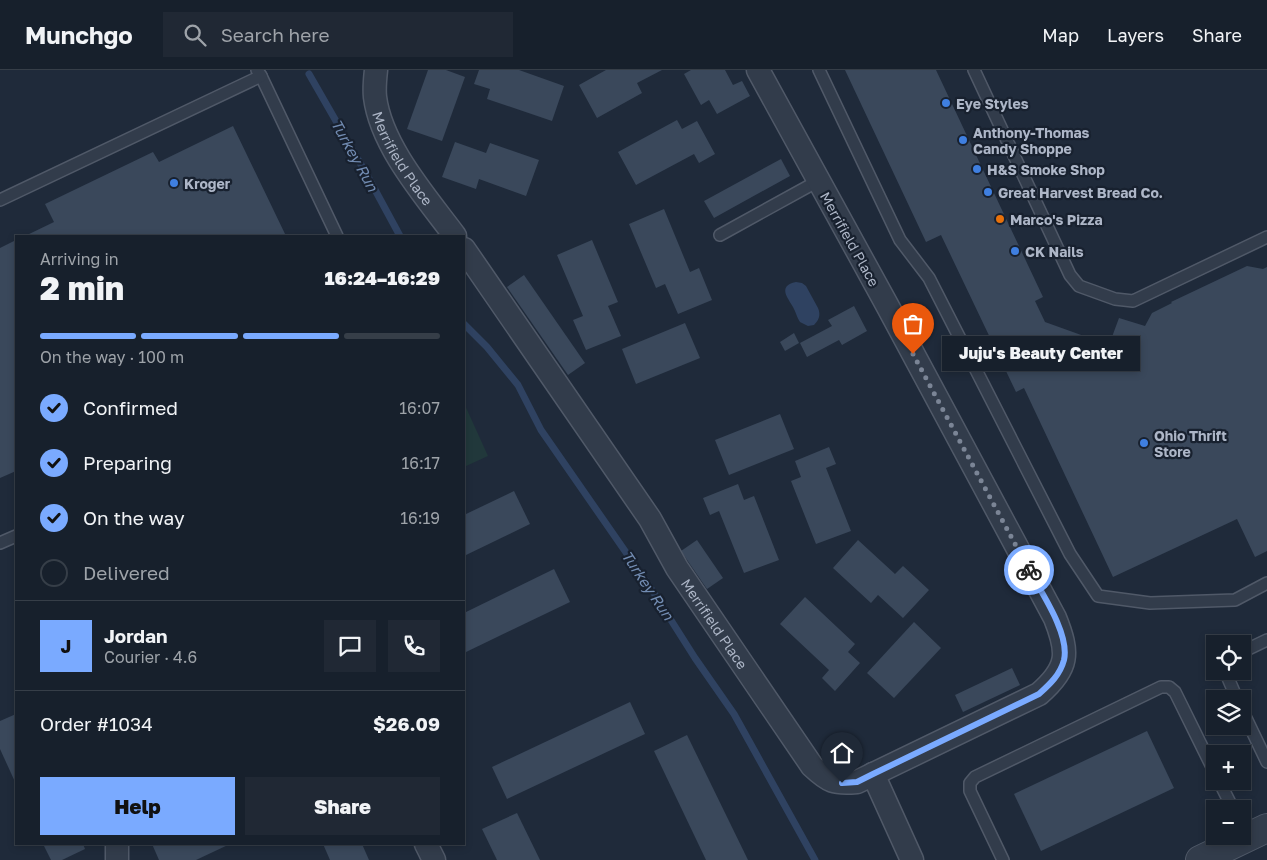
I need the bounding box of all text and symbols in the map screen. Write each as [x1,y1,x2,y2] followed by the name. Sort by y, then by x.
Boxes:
[163,12,513,57] search box
[25,20,133,49] text: Munchgo
[181,21,209,49] icon: search
[221,23,330,46] text: Search here
[1042,24,1079,46] text: Map
[1107,24,1164,46] text: Layers
[1192,24,1242,46] text: Share
[956,95,1029,112] place label: Eye Styles
[940,97,952,109] marker: Eye Styles
[370,109,437,208] street label: Merrifield Place
[327,116,383,195] water label: Turkey Run
[973,124,1090,157] place label: Anthony-Thomas Candy Shoppe
[957,134,969,146] marker: Anthony-Thomas Candy Shoppe
[987,161,1105,178] place label: H&S Smoke Shop
[971,163,983,175] marker: H&S Smoke Shop
[184,175,231,192] place label: Kroger
[168,177,180,189] marker: Kroger
[998,184,1163,201] place label: Great Harvest Bread Co.
[982,186,994,198] marker: Great Harvest Bread Co.
[817,189,883,289] street label: Merrifield Place
[1010,211,1103,228] place label: Marco's Pizza
[994,213,1006,225] marker: Marco's Pizza
[1025,243,1084,260] place label: CK Nails
[1009,245,1021,257] marker: CK Nails
[40,249,119,269] text: Arriving in
[325,266,440,289] text: 16:24–16:29
[40,269,124,307] text: 2 min
[892,303,934,354] pin
[899,310,927,338] icon: bag
[943,336,1140,372] callout: Juju's Beauty Center
[959,343,1123,363] text: Juju's Beauty Center
[40,347,184,367] text: On the way · 100 m
[40,394,68,422] icon: check
[83,396,178,419] text: Confirmed
[399,398,440,418] text: 16:07
[1154,427,1227,460] place label: Ohio Thrift Store
[1138,437,1150,449] marker: Ohio Thrift Store
[40,449,68,477] icon: check
[83,451,172,474] text: Preparing
[402,453,440,473] text: 16:17
[40,504,68,532] icon: check
[83,506,185,529] text: On the way
[400,508,440,528] text: 16:19
[1004,545,1054,595] courier
[617,547,678,624] water label: Turkey Run
[1015,556,1043,584] icon: bike
[83,561,170,584] text: Delivered
[678,575,752,672] street label: Merrifield Place
[324,620,376,672] button: chat
[388,620,440,672] button: phone
[104,624,168,647] text: Jordan
[61,634,71,657] text: J
[1206,635,1251,845] map controls
[1206,635,1251,680] button: locate
[104,647,197,667] text: Courier · 4.6
[1206,690,1251,735] button: layers
[40,712,153,735] text: Order #1034
[373,712,440,735] text: $26.09
[821,732,863,783] pin
[828,739,856,767] icon: home
[1206,745,1251,790] button: +
[40,777,235,835] button: Help
[245,777,440,835] button: Share
[1206,800,1251,845] button: −

